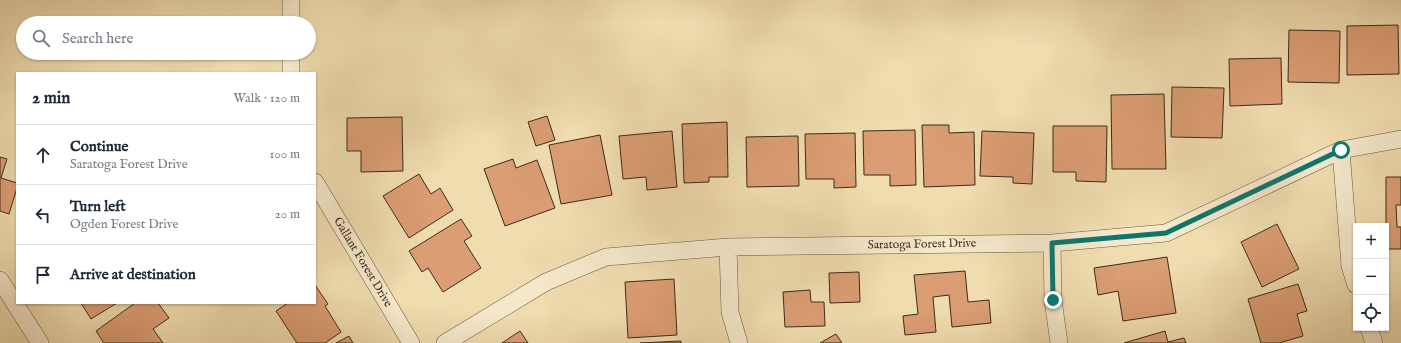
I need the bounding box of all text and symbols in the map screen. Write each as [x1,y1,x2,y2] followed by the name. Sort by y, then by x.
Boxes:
[16,16,316,60] search box
[30,27,52,49] icon: search
[62,29,133,48] text: Search here
[32,88,70,109] text: 2 min
[234,90,300,107] text: Walk · 120 m
[70,137,128,156] text: Continue
[1332,141,1350,159] route start
[32,144,54,166] icon: ahead
[270,146,300,163] text: 100 m
[70,156,188,173] text: Saratoga Forest Drive
[70,197,126,216] text: Turn left
[32,204,54,226] icon: left
[275,206,300,223] text: 20 m
[330,214,396,310] street label: Gallant Forest Drive
[70,216,178,233] text: Ogden Forest Drive
[1353,223,1389,331] map controls
[1353,223,1389,259] button: +
[868,236,977,252] street label: Saratoga Forest Drive
[1353,259,1389,295] button: −
[32,264,54,286] icon: arrive
[70,265,196,284] text: Arrive at destination
[1044,291,1062,309] route end
[1353,295,1389,331] button: locate

